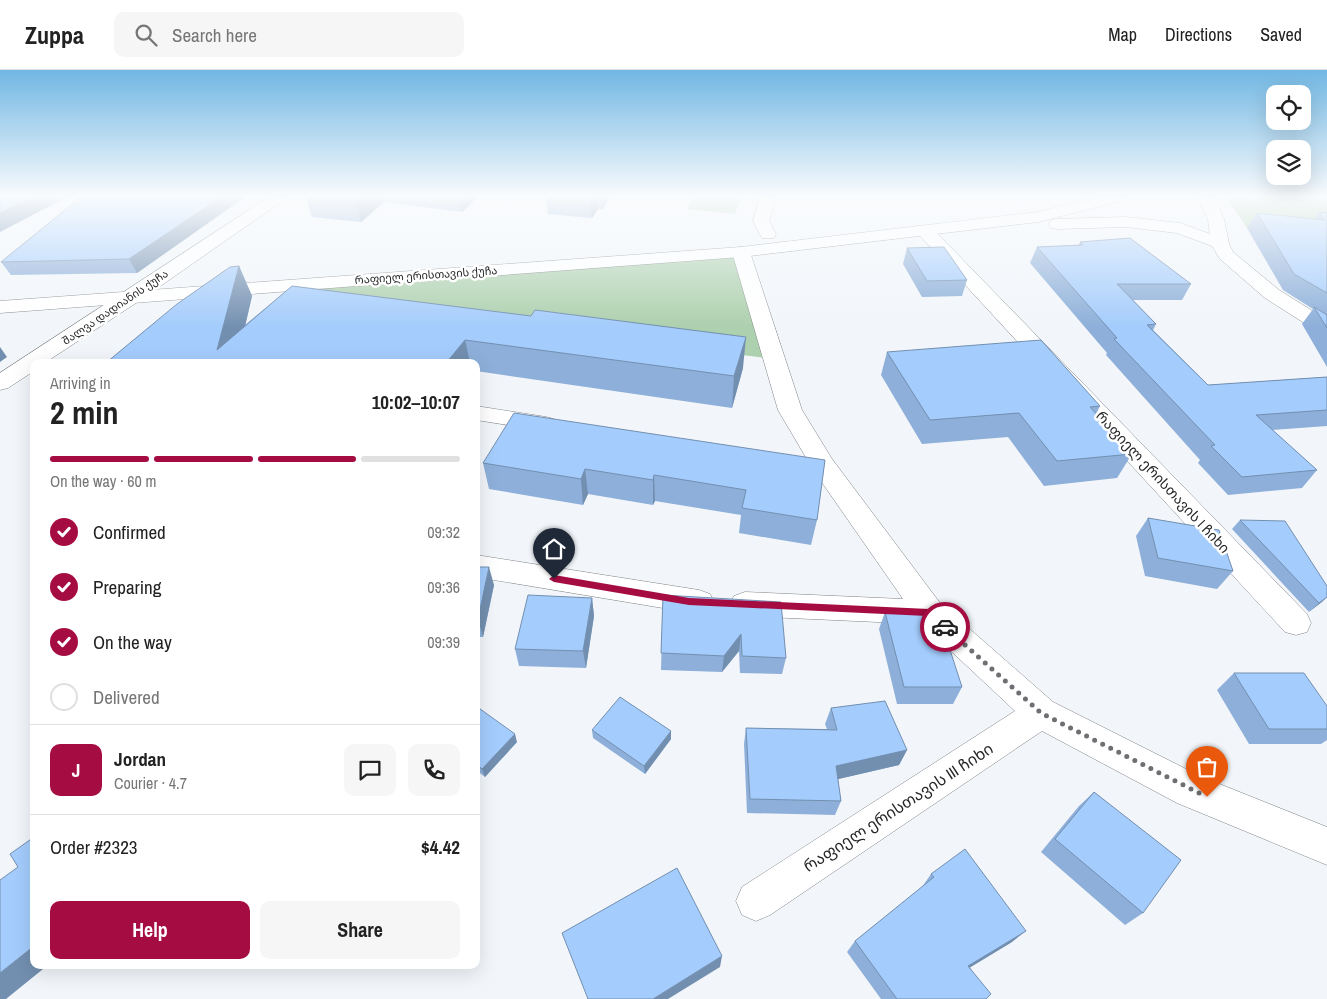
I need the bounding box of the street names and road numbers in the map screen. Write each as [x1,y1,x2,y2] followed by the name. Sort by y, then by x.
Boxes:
[354,263,498,287] street label: რაფიელ ერისთავის ქუჩა
[59,266,171,348] street label: შალვა დადიანის ქუჩა
[1092,407,1234,557] street label: რაფიელ ერისთავის I ჩიხი
[799,737,997,877] street label: რაფიელ ერისთავის III ჩიხი

